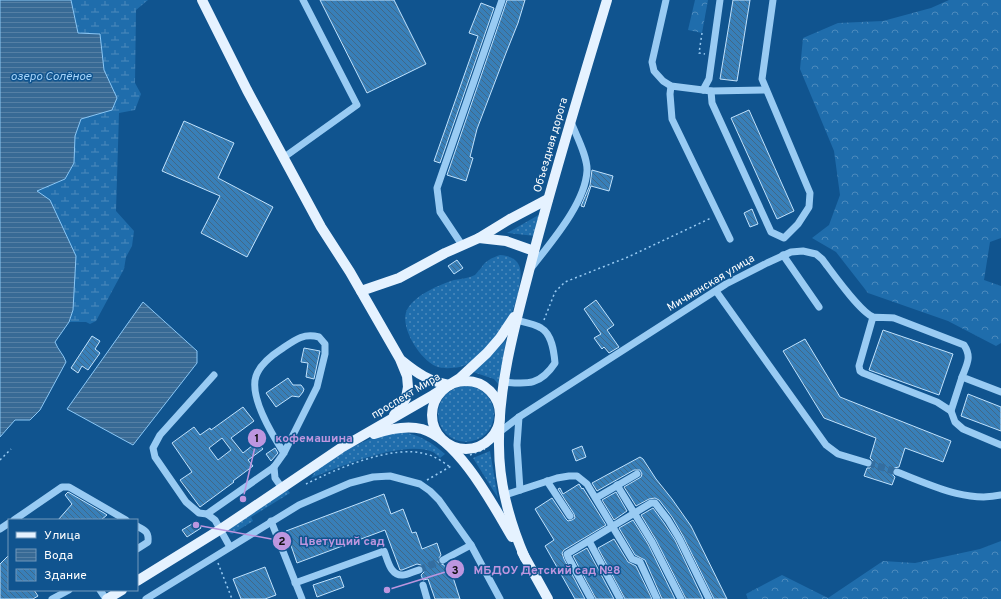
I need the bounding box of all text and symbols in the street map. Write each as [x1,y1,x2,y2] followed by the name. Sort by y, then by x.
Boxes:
[10,69,92,85] water label: озеро Солёное
[531,96,571,194] street label: Объездная дорога
[665,251,758,315] street label: Мичманская улица
[369,370,443,422] street label: проспект Мира
[247,426,361,450] callout: кофемашина
[255,431,259,447] text: 1
[275,431,353,447] text: кофемашина
[8,519,138,591] legend
[44,528,80,544] text: Улица
[272,529,393,553] callout: Цветущий сад
[278,534,286,550] text: 2
[299,534,385,550] text: Цветущий сад
[44,548,73,564] text: Вода
[445,557,628,581] callout: МБДОУ Детский сад №8
[451,563,459,579] text: 3
[474,563,620,579] text: МБДОУ Детский сад №8
[44,568,87,584] text: Здание

